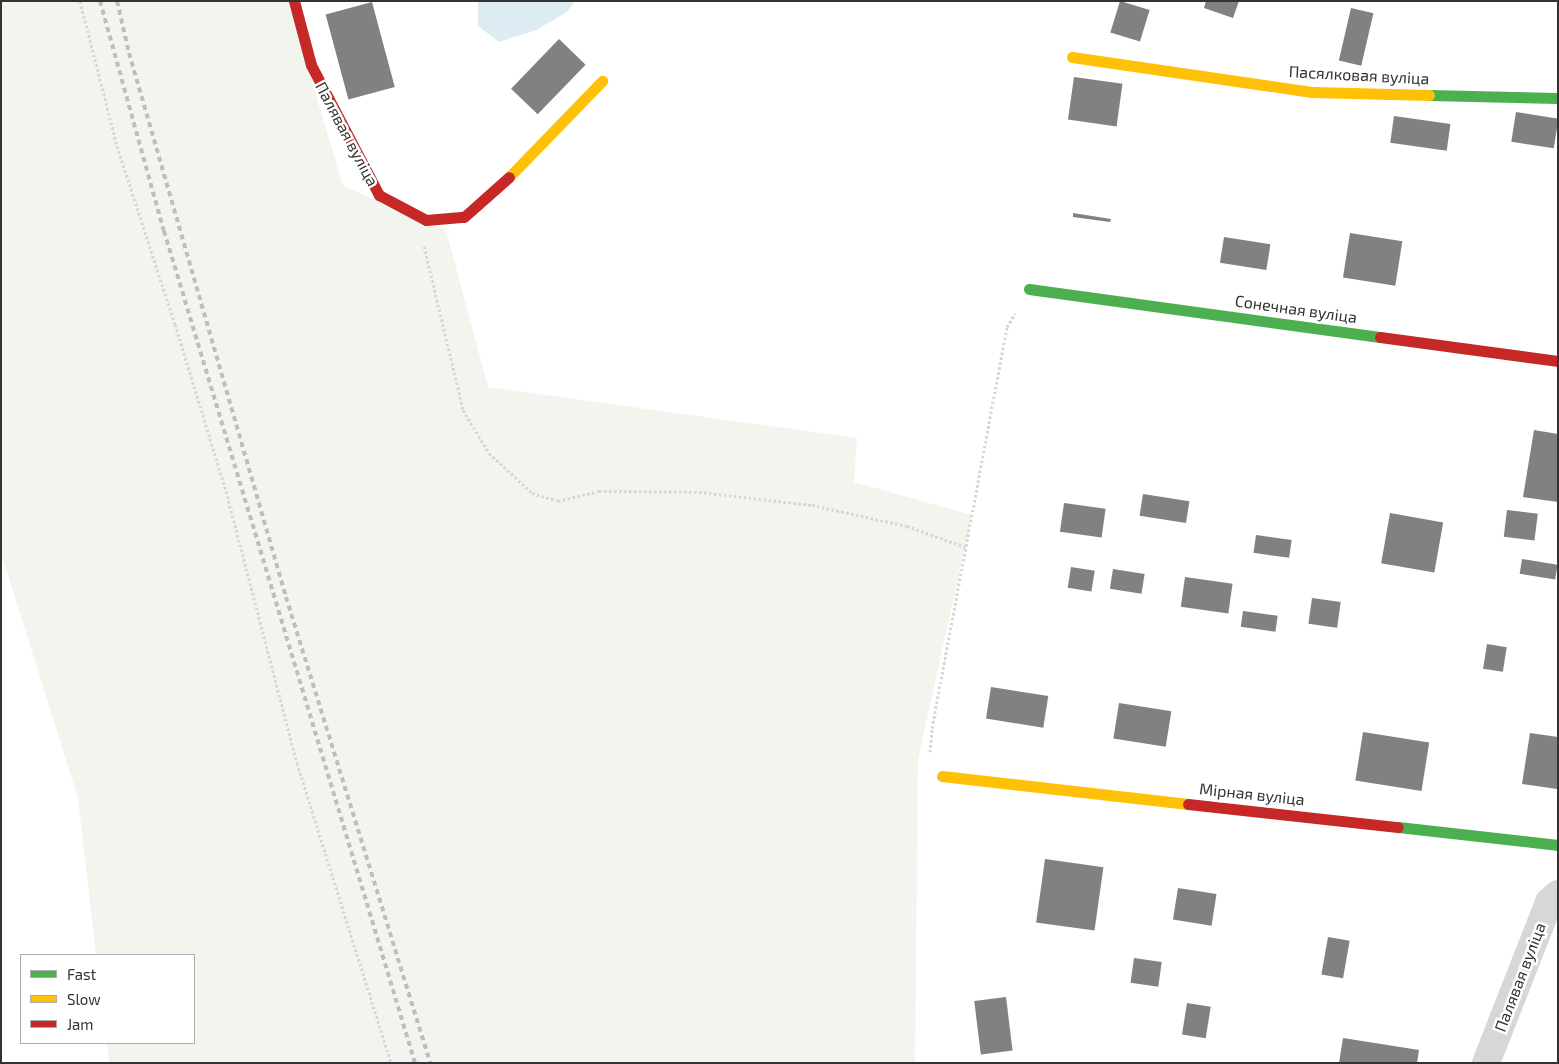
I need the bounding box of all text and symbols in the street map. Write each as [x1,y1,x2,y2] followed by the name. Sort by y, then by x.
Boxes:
[1288,62,1430,88] street label: Пасялковая вуліца
[311,79,383,189] street label: Палявая вуліца
[1234,291,1358,327] street label: Сонечная вуліца
[1198,779,1306,809] street label: Мірная вуліца
[1490,920,1550,1034] street label: Палявая вуліца
[20,954,195,1044] legend
[67,965,96,983] text: Fast
[67,990,101,1008] text: Slow
[67,1015,93,1033] text: Jam

